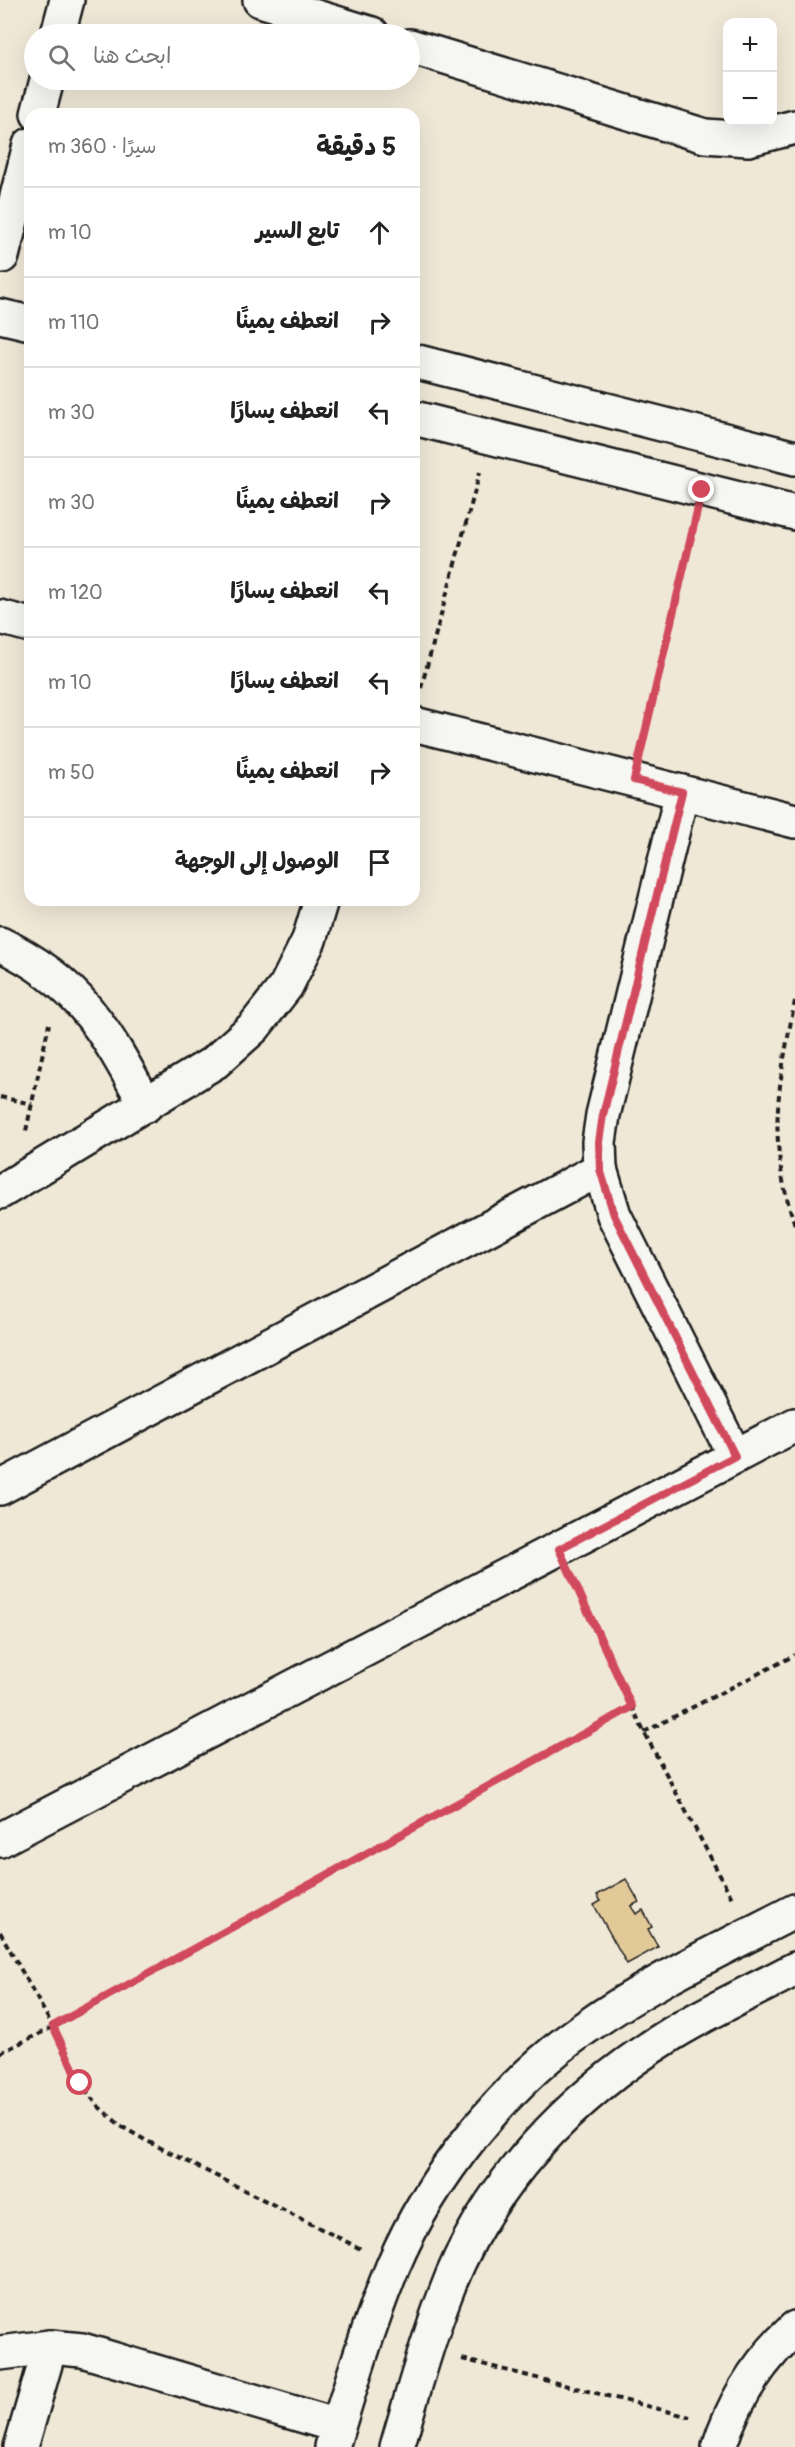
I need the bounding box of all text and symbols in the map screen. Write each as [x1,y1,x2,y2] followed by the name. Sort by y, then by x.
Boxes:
[723,18,777,126] map controls
[723,18,777,72] button: +
[24,24,420,90] search box
[45,41,78,74] icon: search
[93,42,171,70] text: ابحث هنا
[723,72,777,126] button: −
[316,131,396,163] text: 5 دقيقة
[48,134,157,159] text: سيرًا · 360 m
[363,216,396,249] icon: ahead
[256,217,339,245] text: تابع السير
[48,220,92,245] text: 10 m
[363,306,396,339] icon: right
[236,307,339,335] text: انعطف يمينًا
[48,310,99,335] text: 110 m
[363,396,396,429] icon: left
[230,397,339,425] text: انعطف يسارًا
[48,400,95,425] text: 30 m
[688,476,714,502] route end
[363,486,396,519] icon: right
[236,487,339,515] text: انعطف يمينًا
[48,490,95,515] text: 30 m
[363,576,396,609] icon: left
[230,577,339,605] text: انعطف يسارًا
[48,580,103,605] text: 120 m
[363,666,396,699] icon: left
[230,667,339,695] text: انعطف يسارًا
[48,670,92,695] text: 10 m
[363,756,396,789] icon: right
[236,757,339,785] text: انعطف يمينًا
[48,760,95,785] text: 50 m
[363,846,396,879] icon: arrive
[175,847,339,875] text: الوصول إلى الوجهة
[66,2069,92,2095] route start

